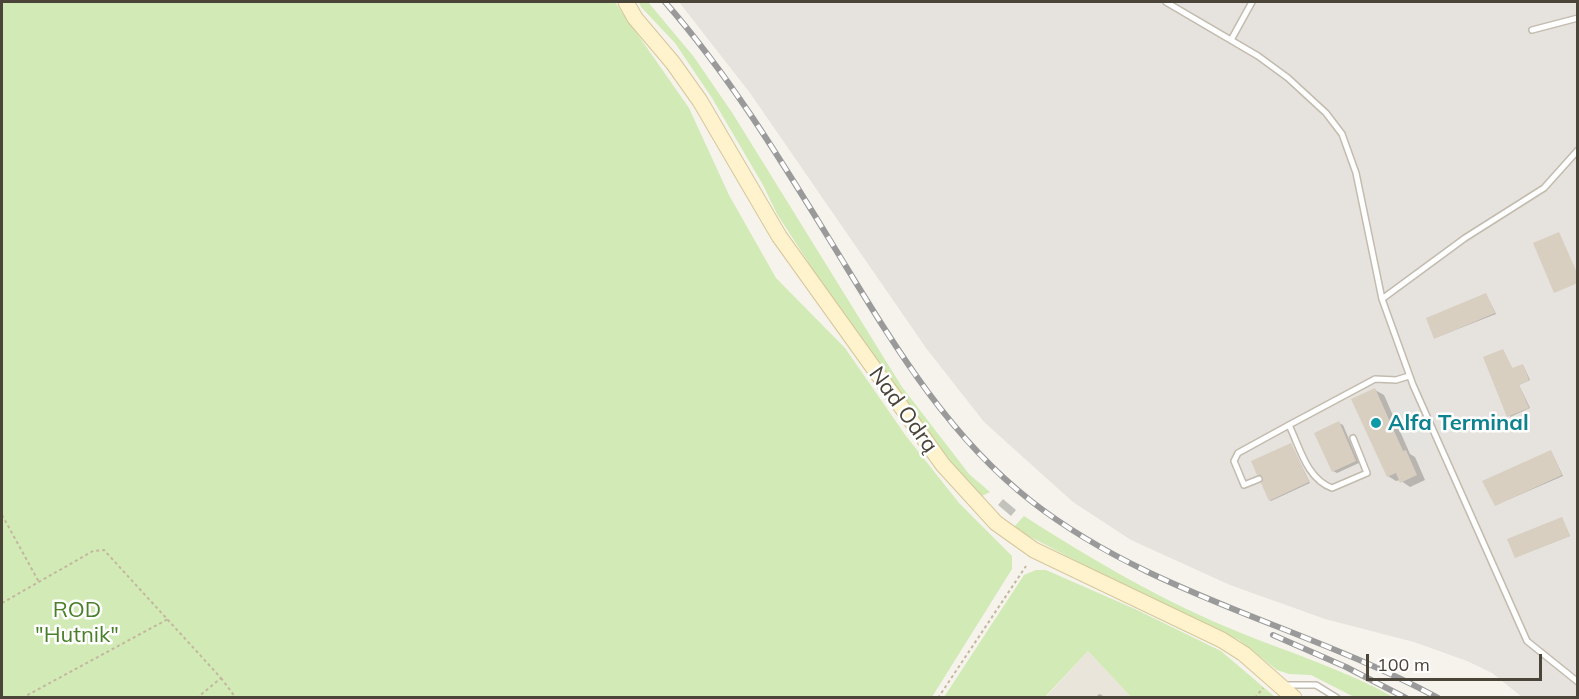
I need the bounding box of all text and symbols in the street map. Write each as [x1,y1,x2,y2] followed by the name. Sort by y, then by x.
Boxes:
[863,362,943,458] street label: Nad Odrą
[1388,410,1529,436] place label: Alfa Terminal
[1369,416,1383,430] marker: Alfa Terminal
[35,597,119,648] park label: ROD "Hutnik"
[1369,642,1544,680] scale bar
[1377,653,1430,676] text: 100 m

